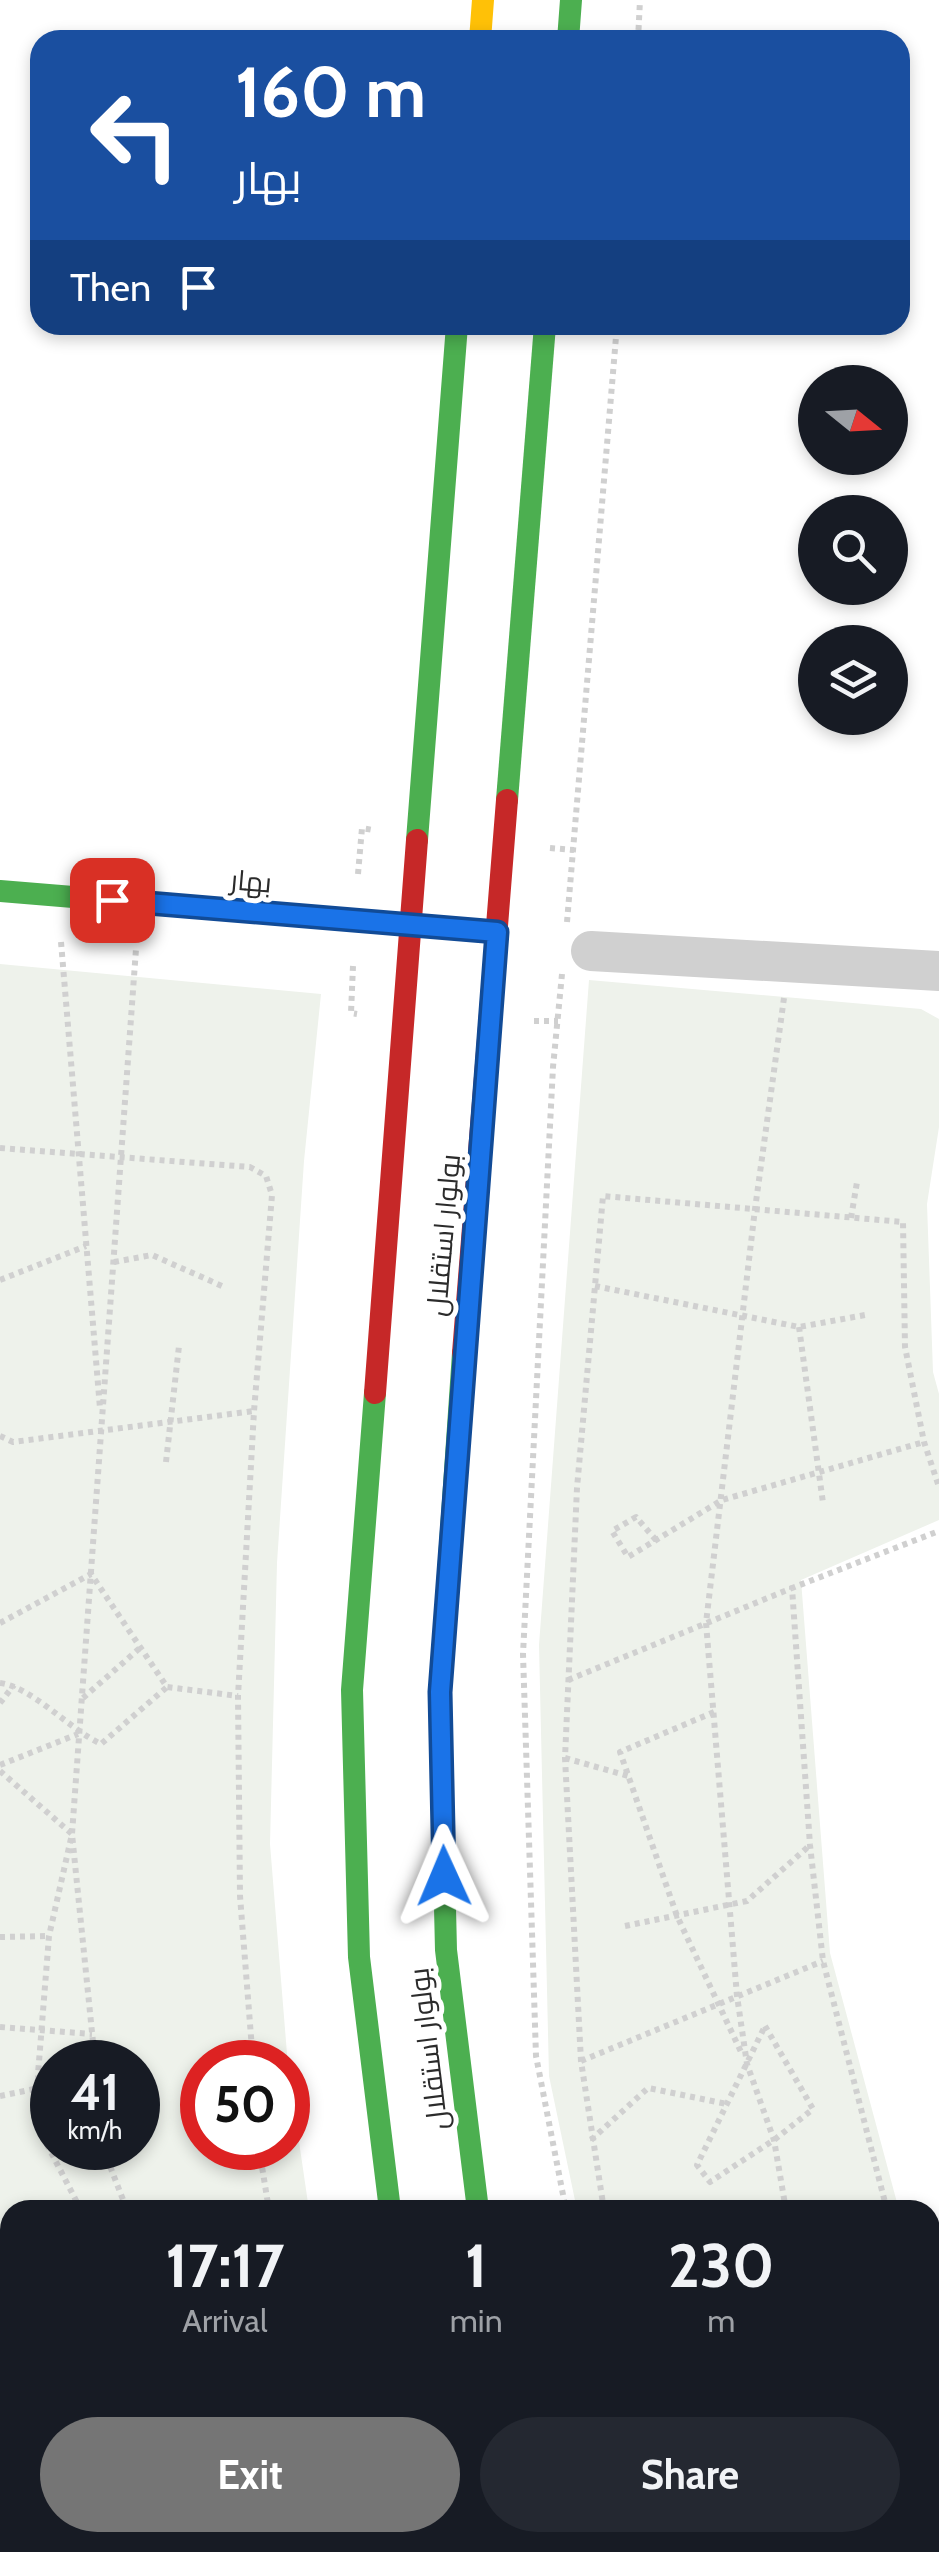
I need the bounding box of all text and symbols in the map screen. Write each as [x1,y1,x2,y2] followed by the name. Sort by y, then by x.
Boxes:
[235,49,426,135] text: 160 m
[70,70,200,200] icon: left
[235,151,302,205] text: بهار
[171,260,226,315] icon: arrive
[70,264,151,311] text: Then
[798,365,908,475] north arrow
[798,365,908,735] map controls
[798,495,908,605] button: search
[798,625,908,735] button: layers
[70,858,155,943] pin
[227,862,273,900] street label: بهار
[85,873,140,928] icon: arrive
[419,1152,467,1318] street label: بولوار استقلال
[392,1824,496,1928] position arrow
[401,1966,455,2132] street label: بولوار استقلال
[180,2040,310,2170] speed limit sign: 50
[70,2062,120,2123] text: 41
[68,2115,122,2145] text: km/h
[165,2229,284,2302] text: 17:17
[465,2229,487,2302] text: 1
[668,2229,774,2302] text: 230
[182,2301,267,2340] text: Arrival
[450,2301,503,2340] text: min
[707,2301,735,2340] text: m
[40,2417,460,2532] button: Exit
[480,2417,900,2532] button: Share

